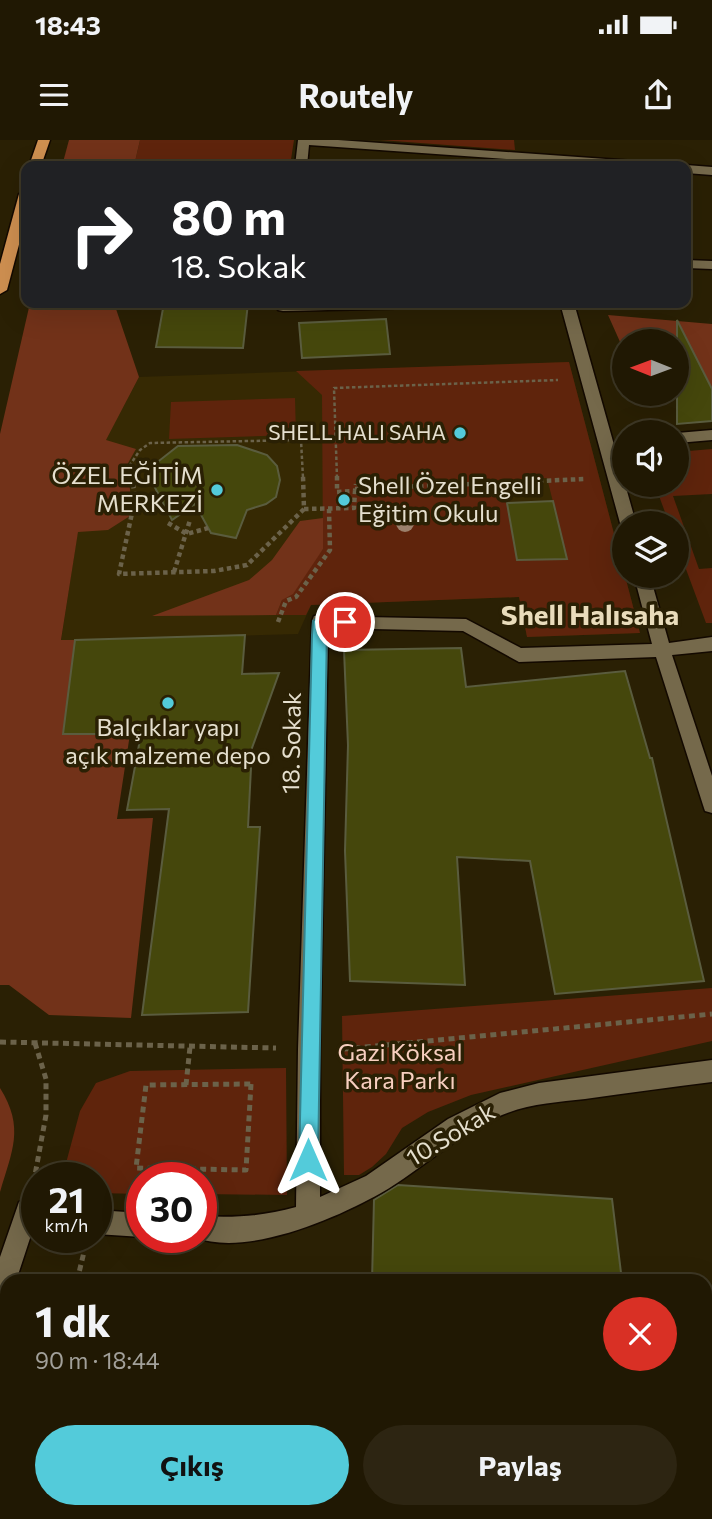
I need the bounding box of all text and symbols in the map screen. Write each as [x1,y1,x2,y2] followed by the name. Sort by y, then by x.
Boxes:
[35,9,101,40] text: 18:43
[299,75,413,115] text: Routely
[35,76,73,114] icon: menu
[639,76,677,114] icon: share
[171,185,286,245] text: 80 m
[56,189,147,280] icon: right
[171,245,307,285] text: 18. Sokak
[612,329,690,406] north arrow
[612,329,689,588] map controls
[268,419,446,444] place label: SHELL HALI SAHA
[612,420,689,497] button: sound
[452,425,468,441] marker: SHELL HALI SAHA
[51,460,203,517] place label: ÖZEL EĞİTİM MERKEZİ
[358,470,542,527] place label: Shell Özel Engelli Eğitim Okulu
[209,482,225,498] marker: ÖZEL EĞİTİM MERKEZİ
[336,492,352,508] marker: Shell Özel Engelli Eğitim Okulu
[612,511,689,588] button: layers
[315,592,375,652] pin
[501,597,679,631] district label: Shell Halısaha
[326,603,364,641] icon: arrive
[275,692,306,794] street label: 18. Sokak
[160,695,176,711] marker: Balçıklar yapı açık malzeme depo
[65,712,271,769] place label: Balçıklar yapı açık malzeme depo
[337,1037,463,1094] park label: Gazi Köksal Kara Parkı
[401,1096,500,1171] street label: 10.Sokak
[271,1123,345,1197] position arrow
[126,1162,217,1253] speed limit sign: 30
[49,1177,84,1220] text: 21
[45,1214,88,1236] text: km/h
[35,1294,111,1346] text: 1 dk
[603,1297,677,1371] button: close
[35,1346,160,1374] text: 90 m · 18:44
[35,1425,349,1505] button: Çıkış
[363,1425,677,1505] button: Paylaş

